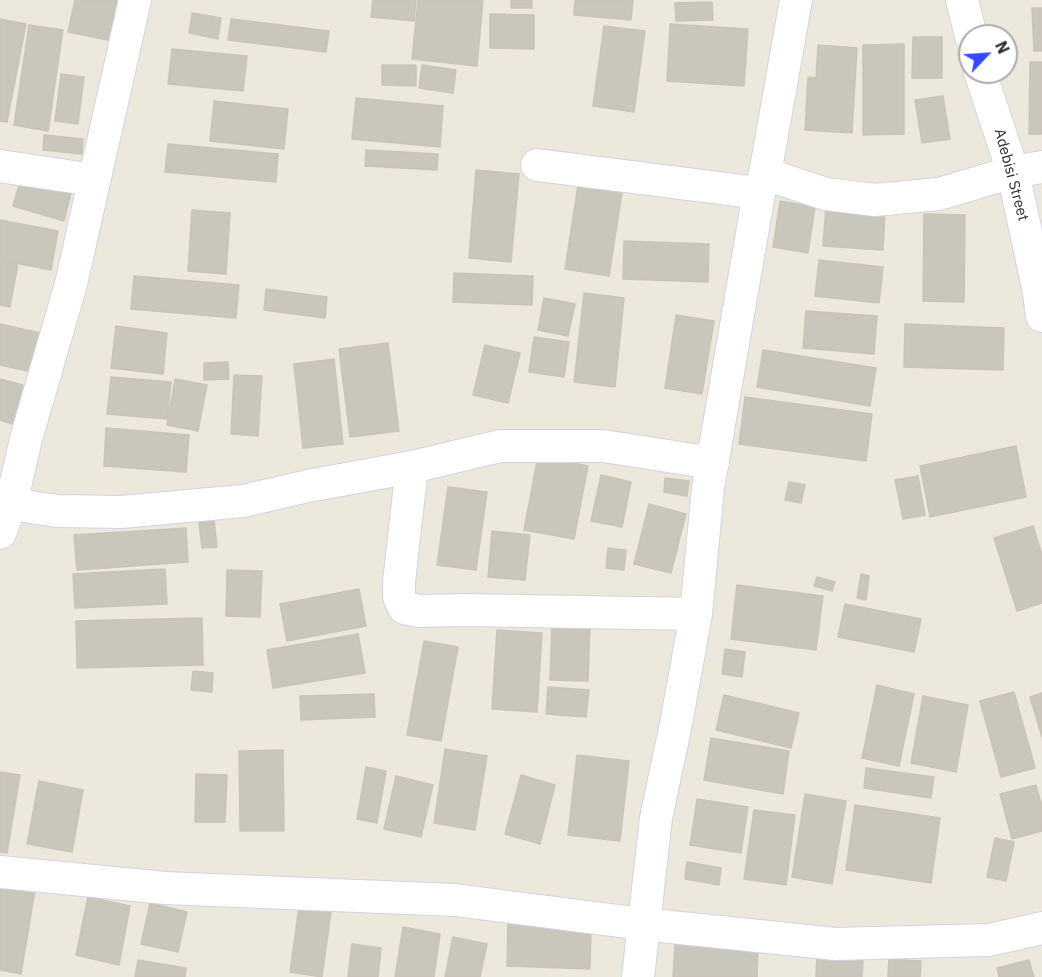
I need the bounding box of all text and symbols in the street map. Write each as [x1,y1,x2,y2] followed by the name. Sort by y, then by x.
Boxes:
[958,24,1018,84] north arrow
[991,38,1014,57] text: N
[990,127,1032,223] street label: Adebisi Street

